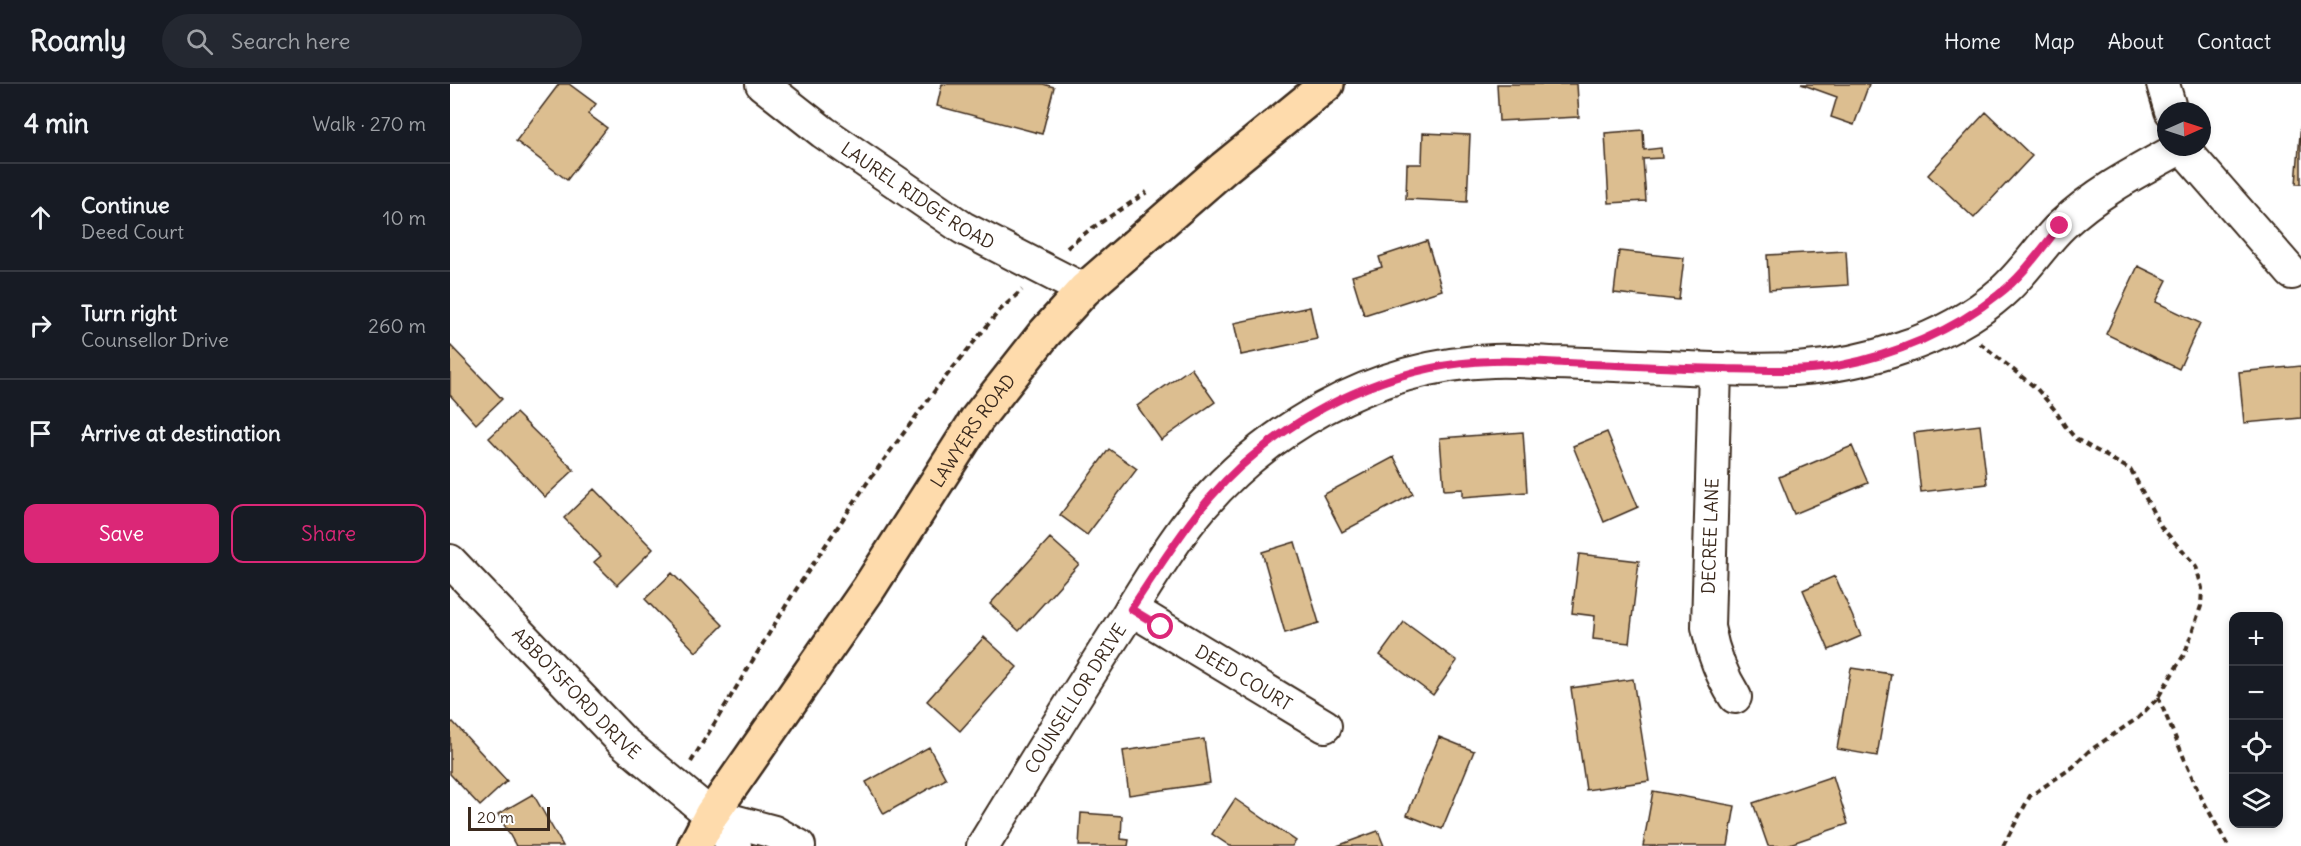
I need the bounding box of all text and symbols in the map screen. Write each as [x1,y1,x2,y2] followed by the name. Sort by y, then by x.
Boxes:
[162,14,582,68] search box
[30,23,126,59] text: Roamly
[183,25,216,58] icon: search
[231,27,350,55] text: Search here
[1944,28,2001,55] text: Home
[2034,28,2075,55] text: Map
[2108,28,2164,55] text: About
[2197,28,2271,55] text: Contact
[2157,102,2211,156] north arrow
[24,107,89,140] text: 4 min
[312,111,426,136] text: Walk · 270 m
[837,136,999,254] street label: LAUREL RIDGE ROAD
[81,191,170,219] text: Continue
[24,201,57,234] icon: ahead
[383,205,426,230] text: 10 m
[2046,212,2072,238] route end
[81,219,184,244] text: Deed Court
[81,299,177,327] text: Turn right
[24,309,57,342] icon: right
[368,313,426,338] text: 260 m
[81,327,229,352] text: Counsellor Drive
[925,369,1020,491] street label: LAWYERS ROAD
[24,417,57,450] icon: arrive
[81,419,281,447] text: Arrive at destination
[1696,478,1724,594] street label: DECREE LANE
[24,504,219,563] button: Save
[231,504,426,563] button: Share
[2229,612,2283,828] map controls
[2229,612,2283,666] button: +
[1147,613,1173,639] route start
[1019,619,1131,778] street label: COUNSELLOR DRIVE
[508,622,646,763] street label: ABBOTSFORD DRIVE
[1191,639,1297,715] street label: DEED COURT
[2229,666,2283,720] button: −
[2229,720,2283,774] button: locate
[2229,774,2283,828] button: layers
[468,804,550,832] scale bar
[477,807,514,827] text: 20 m

